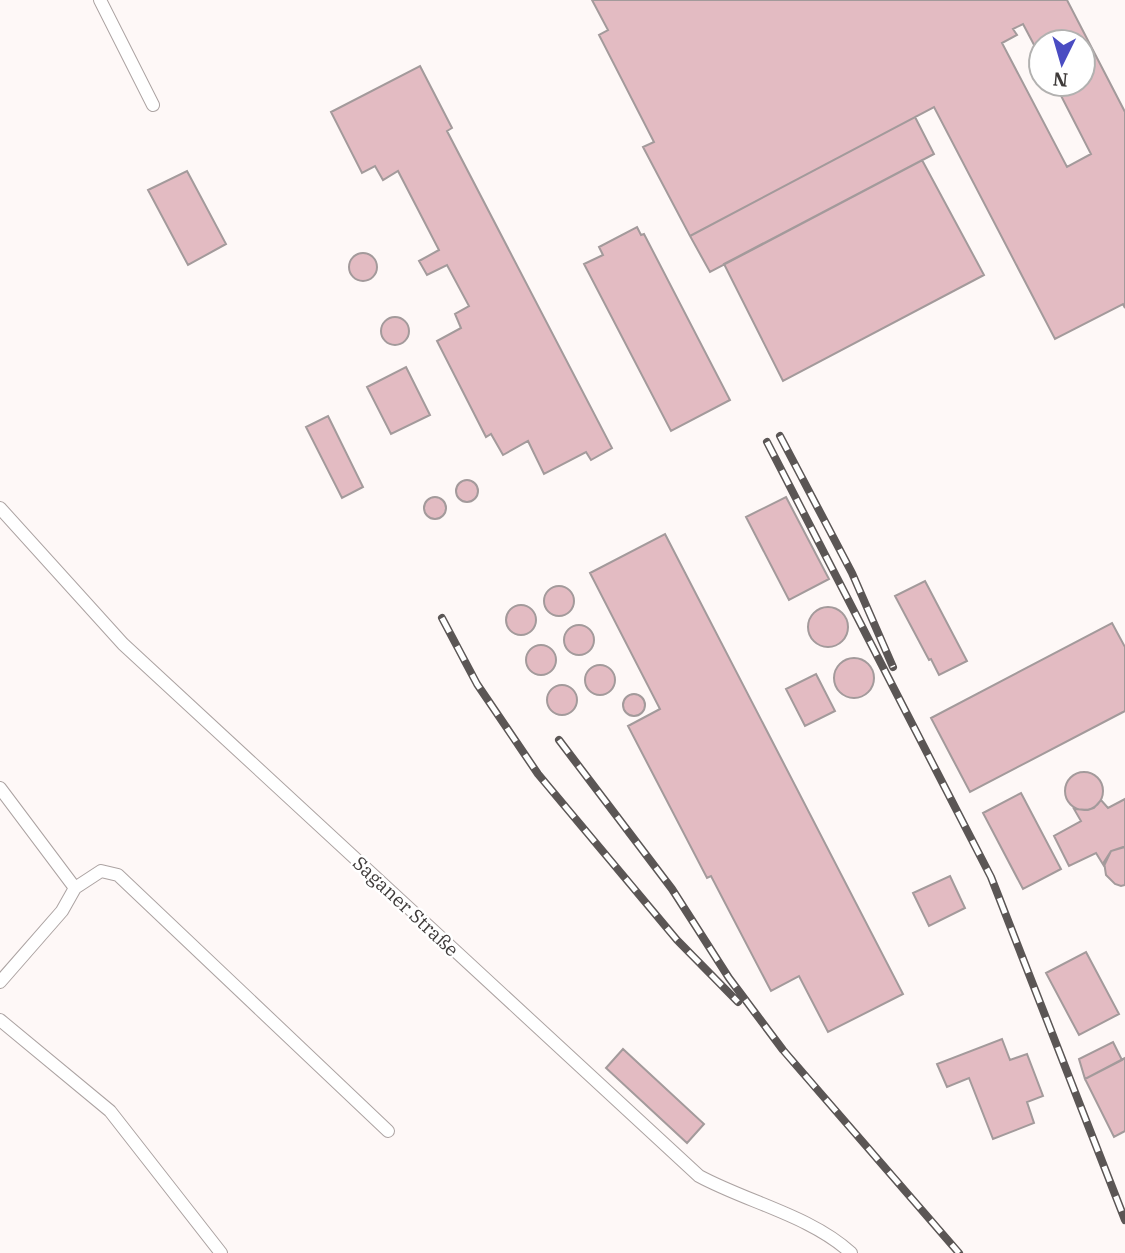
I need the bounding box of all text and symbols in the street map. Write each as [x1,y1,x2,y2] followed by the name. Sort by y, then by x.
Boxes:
[1027,28,1097,98] north arrow
[1052,67,1069,93] text: N
[348,851,464,961] street label: Saganer Straße

